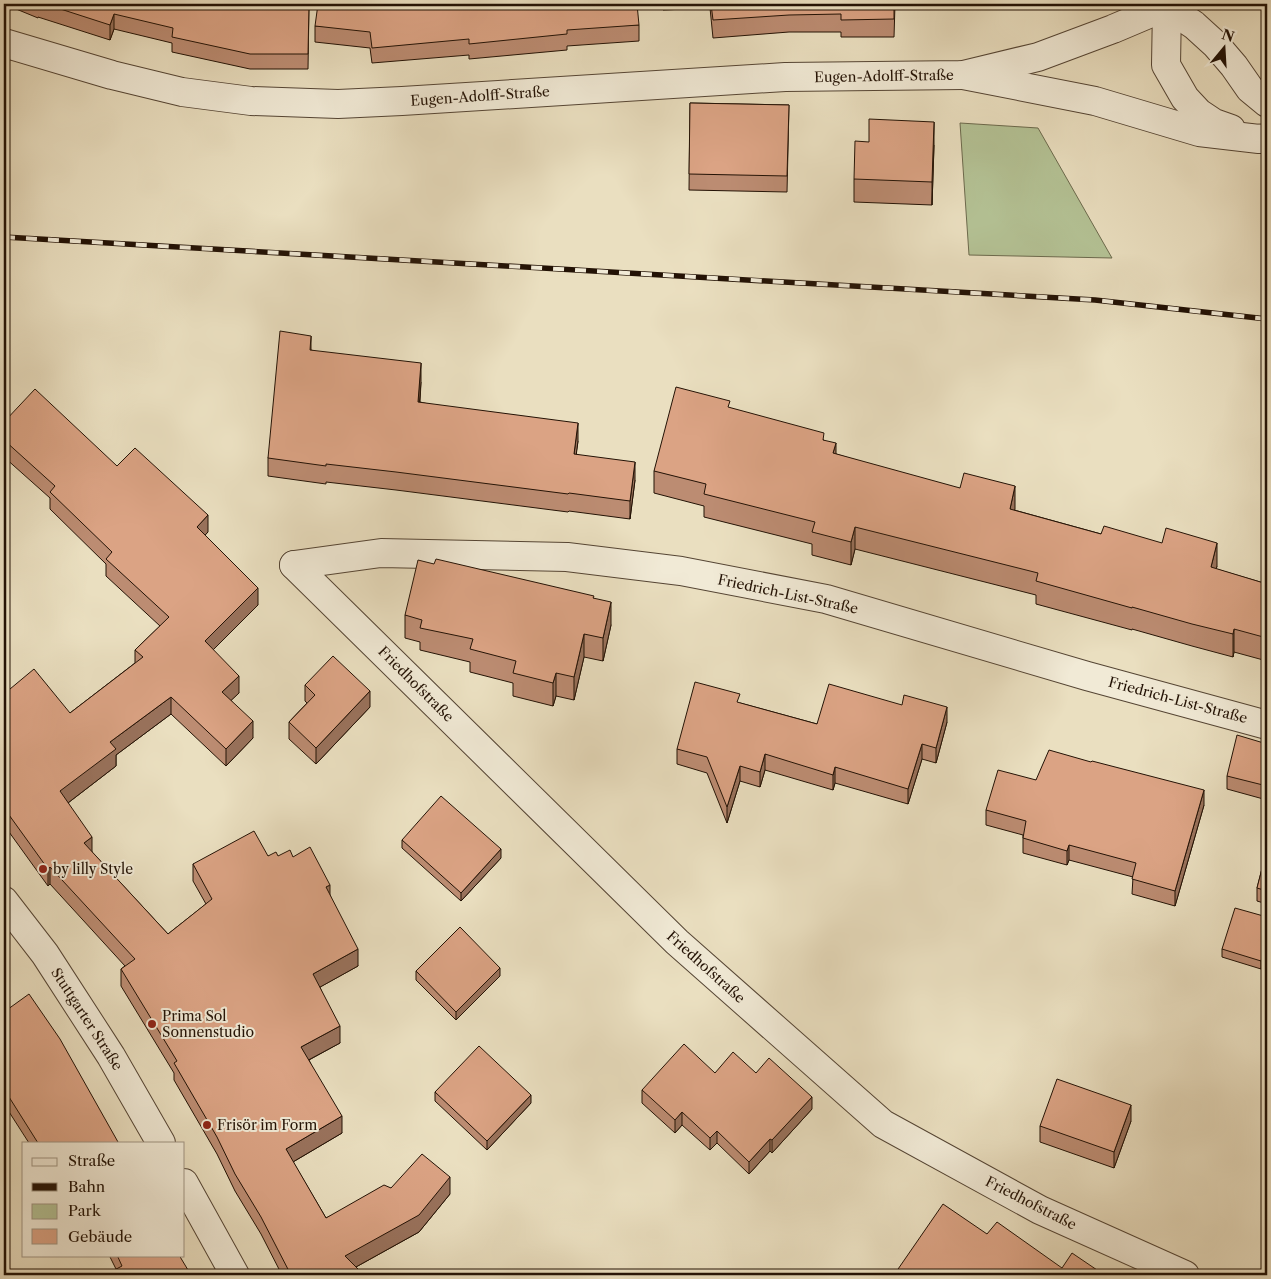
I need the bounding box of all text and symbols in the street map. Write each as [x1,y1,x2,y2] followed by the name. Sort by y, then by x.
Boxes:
[1198,22,1248,72] north arrow
[1219,25,1237,46] text: N
[814,66,954,86] street label: Eugen-Adolff-Straße
[410,82,550,110] street label: Eugen-Adolff-Straße
[716,570,860,618] street label: Friedrich-List-Straße
[374,642,458,726] street label: Friedhofstraße
[1107,673,1250,727] street label: Friedrich-List-Straße
[53,860,133,878] place label: by lilly Style
[37,863,49,875] marker: by lilly Style
[663,927,749,1007] street label: Friedhofstraße
[47,964,127,1074] street label: Stuttgarter Straße
[162,1007,254,1041] place label: Prima Sol Sonnenstudio
[146,1018,158,1030] marker: Prima Sol Sonnenstudio
[217,1116,317,1134] place label: Frisör im Form
[201,1119,213,1131] marker: Frisör im Form
[22,1142,185,1256] legend
[68,1151,115,1170] text: Straße
[983,1172,1080,1234] street label: Friedhofstraße
[68,1177,106,1196] text: Bahn
[68,1201,102,1220] text: Park
[68,1227,132,1246] text: Gebäude

